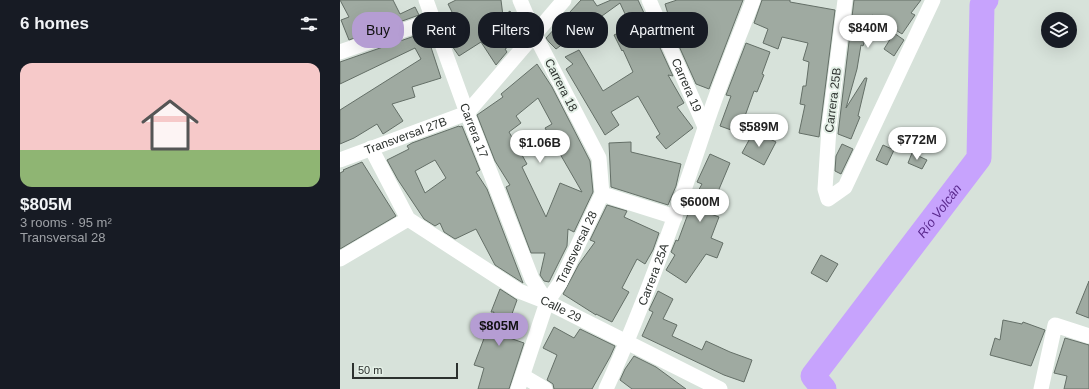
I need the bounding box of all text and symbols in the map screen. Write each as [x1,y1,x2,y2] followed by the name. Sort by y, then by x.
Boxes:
[352,12,404,48] chip: Buy
[412,12,470,48] chip: Rent
[478,12,544,48] chip: Filters
[552,12,608,48] chip: New
[616,12,708,48] chip: Apartment
[1041,12,1077,48] map controls
[1041,12,1077,48] button: layers
[298,13,320,35] icon: filters
[20,14,89,33] text: 6 homes
[840,15,896,49] pin: $840M
[848,20,888,35] text: $840M
[542,56,580,114] street label: Carrera 18
[669,56,705,114] street label: Carrera 19
[822,67,844,133] street label: Carrera 25B
[134,89,206,161] icon: home
[457,101,491,160] street label: Carrera 17
[362,114,449,157] street label: Transversal 27B
[731,114,787,148] pin: $589M
[739,119,779,134] text: $589M
[889,127,945,161] pin: $772M
[507,130,573,164] pin: $1.06B
[897,132,937,147] text: $772M
[519,135,561,150] text: $1.06B
[914,181,964,241] water label: Río Volcán
[672,189,728,223] pin: $600M
[680,194,720,209] text: $600M
[20,195,72,214] text: $805M
[554,208,600,286] street label: Transversal 28
[20,215,112,230] text: 3 rooms · 95 m²
[20,230,106,245] text: Transversal 28
[635,241,672,308] street label: Carrera 25A
[538,293,584,325] street label: Calle 29
[471,313,527,347] pin: $805M
[479,318,519,333] text: $805M
[352,361,458,380] scale bar
[358,364,382,376] text: 50 m

